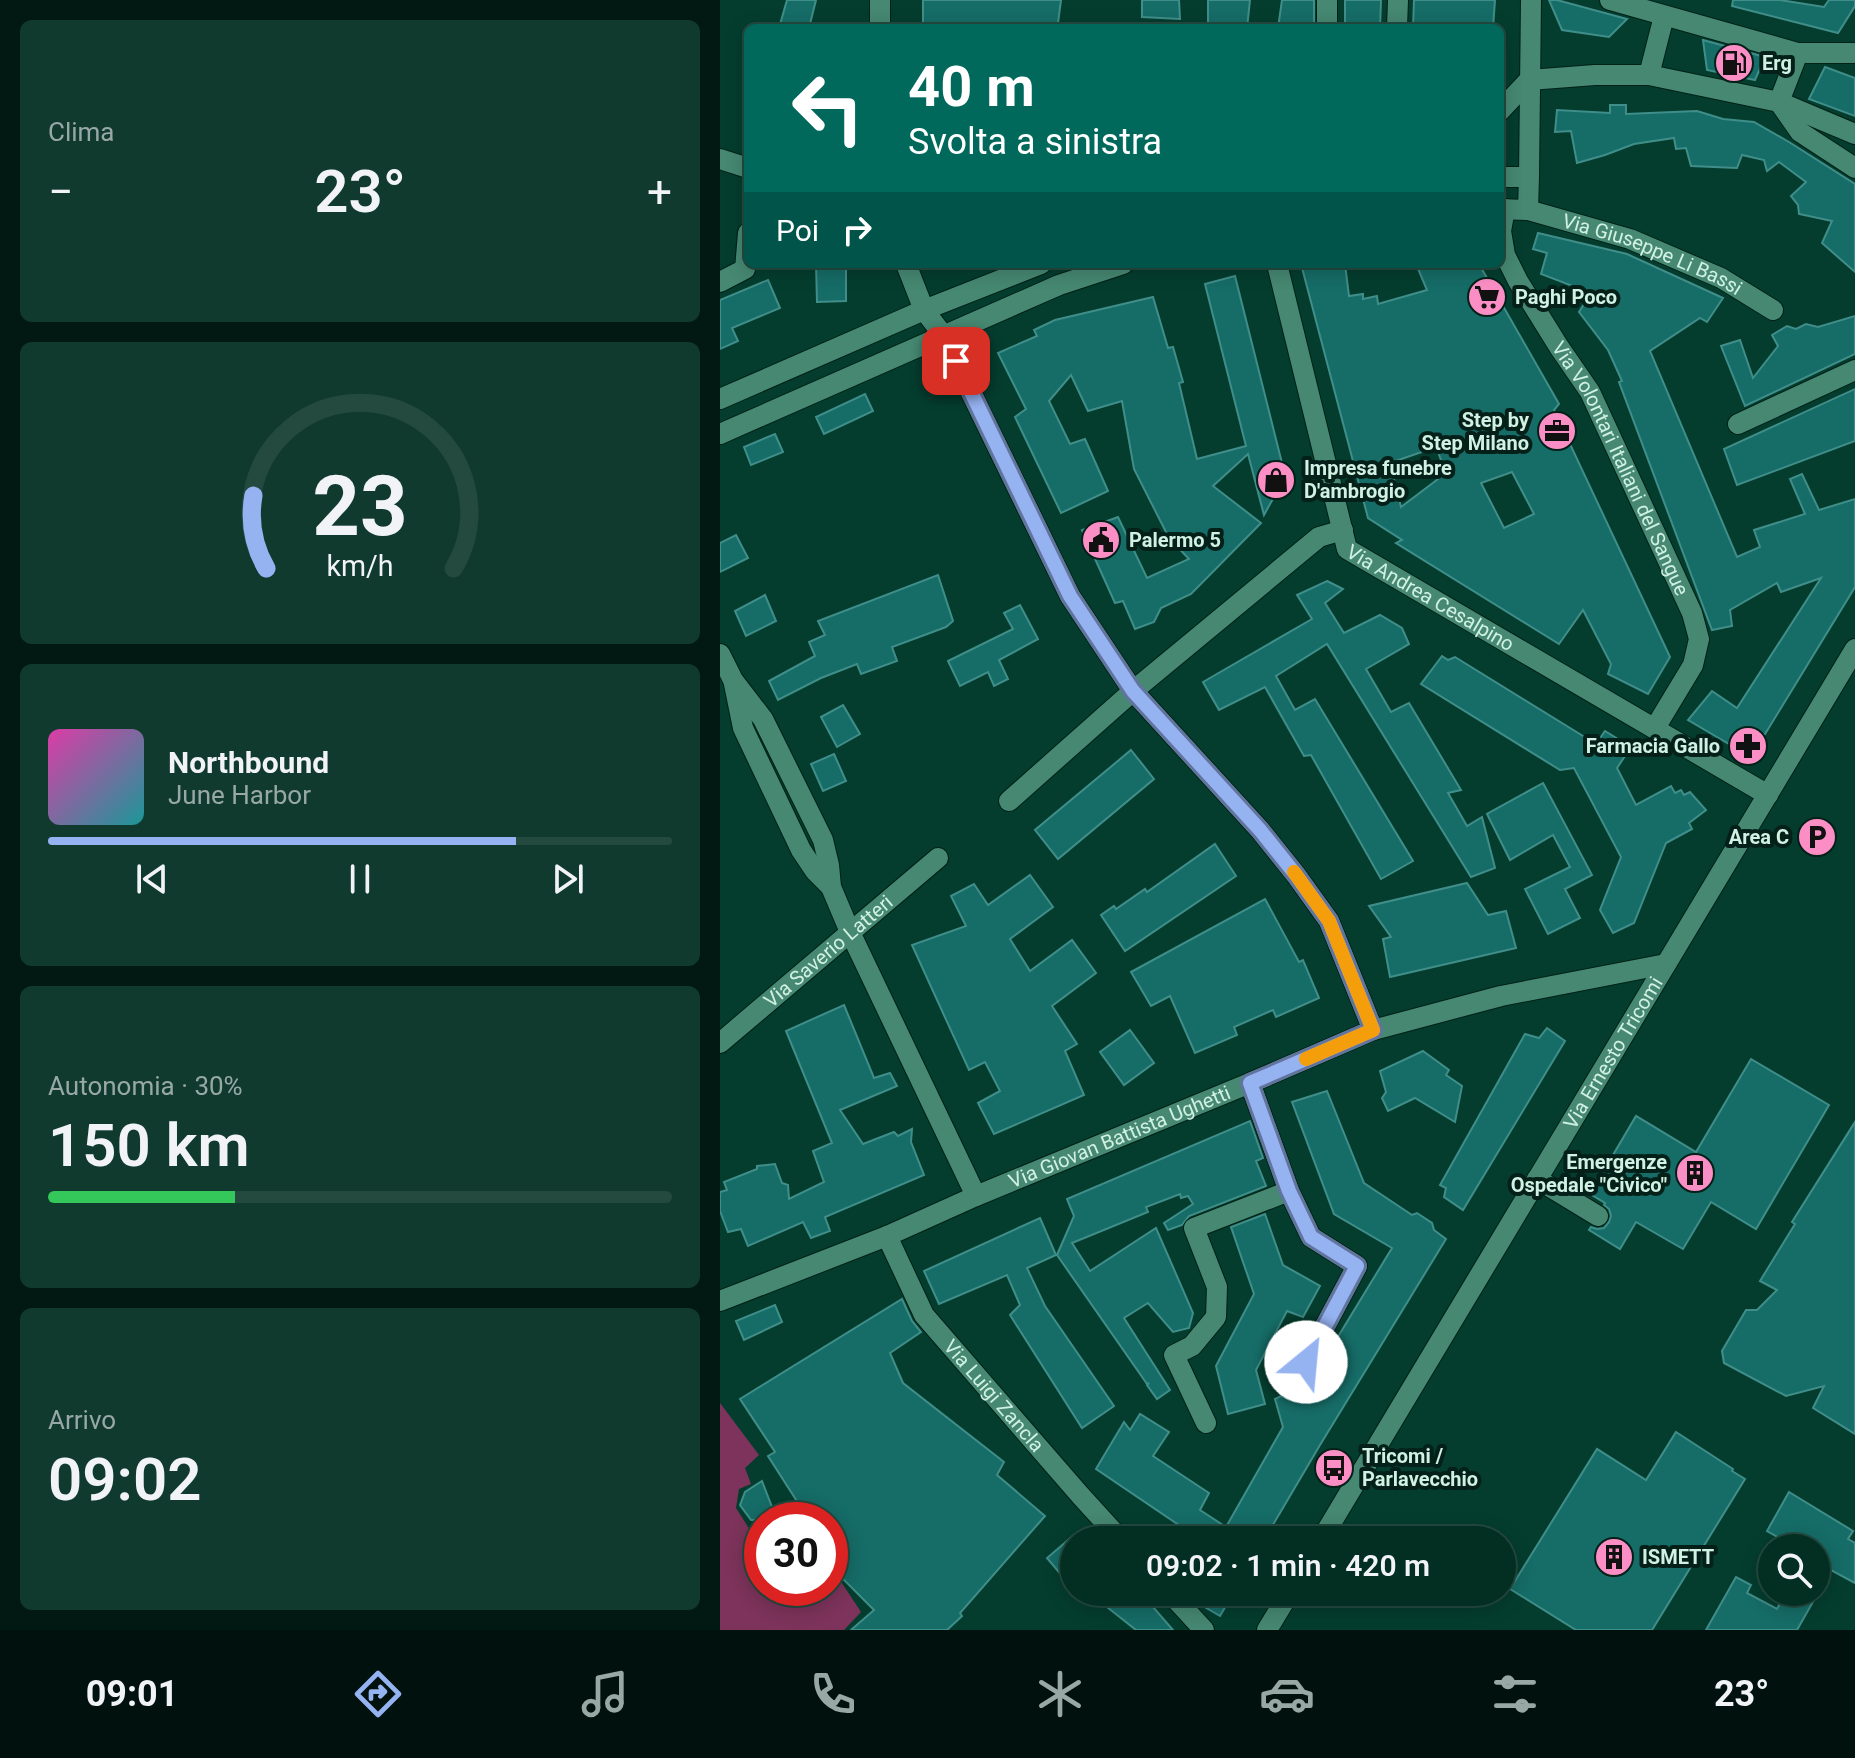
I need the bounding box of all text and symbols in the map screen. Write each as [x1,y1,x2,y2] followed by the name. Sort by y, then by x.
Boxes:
[1713,42,1755,84] fuel station icon: Erg
[1762,51,1792,75] place label: Erg
[908,54,1035,120] text: 40 m
[776,56,880,160] icon: left
[48,117,115,147] text: Clima
[908,121,1162,163] text: Svolta a sinistra
[314,156,406,227] text: 23°
[48,166,73,218] text: −
[647,166,672,218] text: +
[835,208,879,252] icon: right
[1560,208,1747,300] street label: Via Giuseppe Li Bassi
[776,213,819,248] text: Poi
[1466,276,1508,318] supermarket icon: Paghi Poco
[1515,285,1617,309] place label: Paghi Poco
[922,327,990,395] pin
[1547,337,1694,599] street label: Via Volontari Italiani del Sangue
[934,339,978,383] icon: arrive
[1422,408,1530,455] place label: Step by Step Milano
[1536,410,1578,452] office icon: Step by Step Milano
[1304,456,1452,503] place label: Impresa funebre D'ambrogio
[312,458,408,555] text: 23
[1255,459,1297,501] shop icon: Impresa funebre D'ambrogio
[1080,519,1122,561] public building icon: Palermo 5
[1129,528,1221,552] place label: Palermo 5
[1342,539,1519,656] street label: Via Andrea Cesalpino
[326,549,394,583] text: km/h
[1727,725,1769,767] pharmacy icon: Farmacia Gallo
[1586,734,1720,758] place label: Farmacia Gallo
[168,745,329,780] text: Northbound
[168,780,311,810] text: June Harbor
[1796,816,1838,858] parking icon: Area C
[1729,825,1789,849] place label: Area C
[130,857,174,901] icon: previous
[338,857,382,901] icon: pause
[546,857,590,901] icon: next
[759,890,898,1012] street label: Via Saverio Latteri
[1558,972,1668,1133] street label: Via Ernesto Tricomi
[48,1071,243,1101] text: Autonomia · 30%
[1005,1080,1234,1193] street label: Via Giovan Battista Ughetti
[48,1110,250,1181] text: 150 km
[1511,1150,1667,1197] place label: Emergenze Ospedale "Civico"
[1674,1152,1716,1194] building icon: Emergenze Ospedale "Civico"
[1264,1320,1348,1404] position arrow
[939,1335,1049,1457] street label: Via Luigi Zancla
[48,1405,116,1435] text: Arrivo
[48,1444,201,1515] text: 09:02
[1362,1444,1478,1491] place label: Tricomi / Parlavecchio
[1313,1447,1355,1489] bus stop icon: Tricomi / Parlavecchio
[744,1502,848,1606] speed limit sign: 30
[1758,1534,1830,1606] map controls
[1758,1534,1830,1606] button: search
[1593,1536,1635,1578] building icon: ISMETT
[1642,1545,1714,1569] place label: ISMETT
[1146,1548,1430,1583] text: 09:02 · 1 min · 420 m
[350,1666,406,1722] icon: directions
[577,1666,633,1722] icon: music
[805,1666,861,1722] icon: phone
[1032,1666,1088,1722] icon: climate
[1259,1666,1315,1722] icon: car
[1487,1666,1543,1722] icon: filters
[86,1673,178,1715] text: 09:01
[1714,1673,1769,1715] text: 23°

